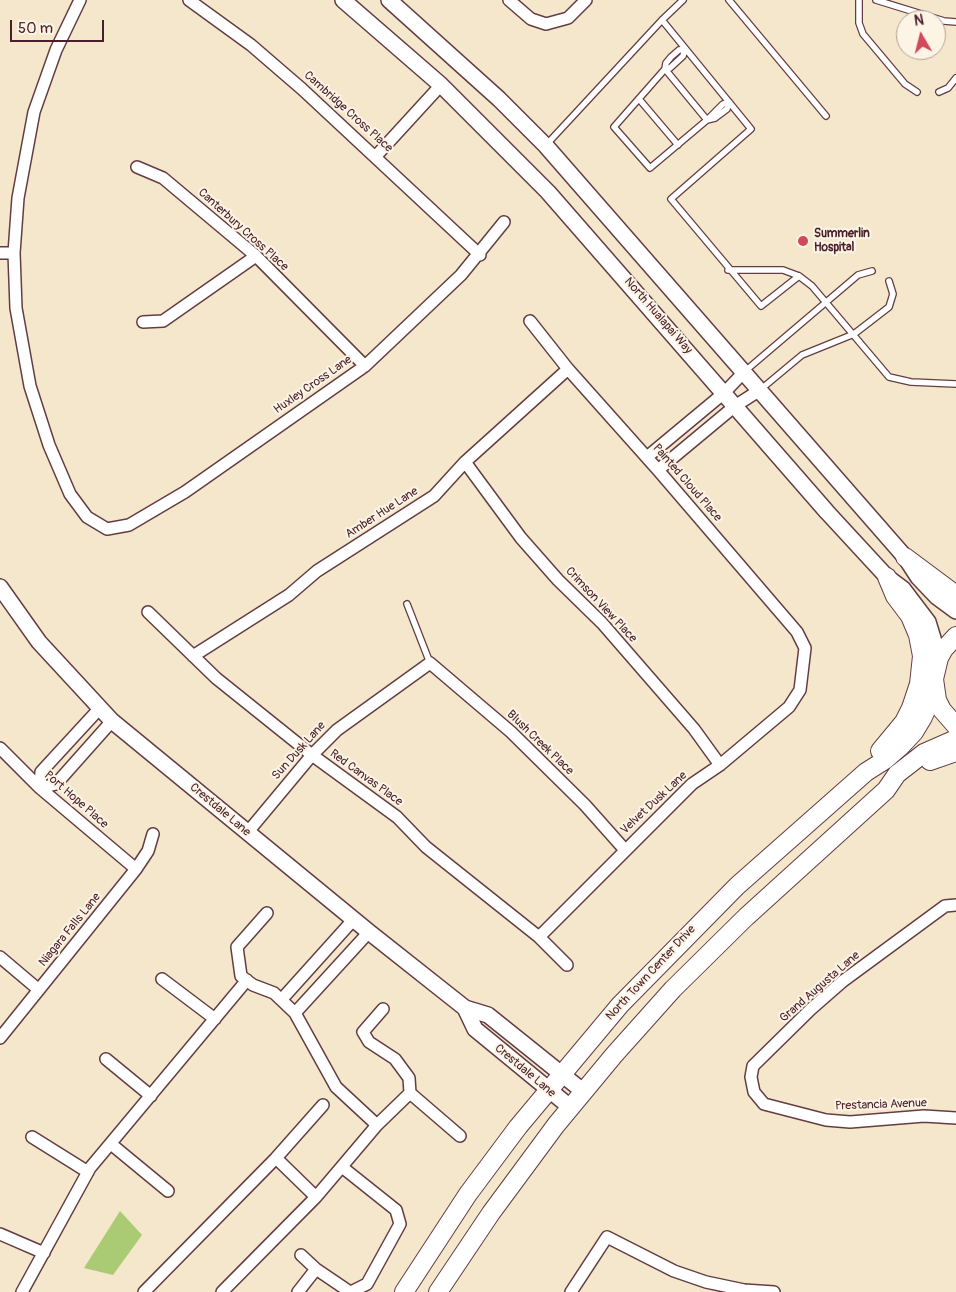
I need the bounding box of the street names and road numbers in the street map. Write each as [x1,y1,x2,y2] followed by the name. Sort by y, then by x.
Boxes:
[301,68,395,156] street label: Cambridge Cross Place
[195,186,291,274] street label: Canterbury Cross Place
[621,275,695,357] street label: North Hualapai Way
[271,353,355,417] street label: Huxley Cross Lane
[649,441,725,525] street label: Painted Cloud Place
[343,484,421,542] street label: Amber Hue Lane
[562,564,640,646] street label: Crimson View Place
[504,708,576,778] street label: Blush Creek Place
[269,719,329,783] street label: Sun Dusk Lane
[327,747,405,809] street label: Red Canvas Place
[41,768,111,832] street label: Port Hope Place
[618,769,690,837] street label: Velvet Dusk Lane
[187,780,253,840] street label: Crestdale Lane
[36,890,104,970] street label: Niagara Falls Lane
[603,922,699,1024] street label: North Town Center Drive
[777,948,863,1026] street label: Grand Augusta Lane
[492,1041,558,1101] street label: Crestdale Lane
[835,1096,927,1114] street label: Prestancia Avenue

